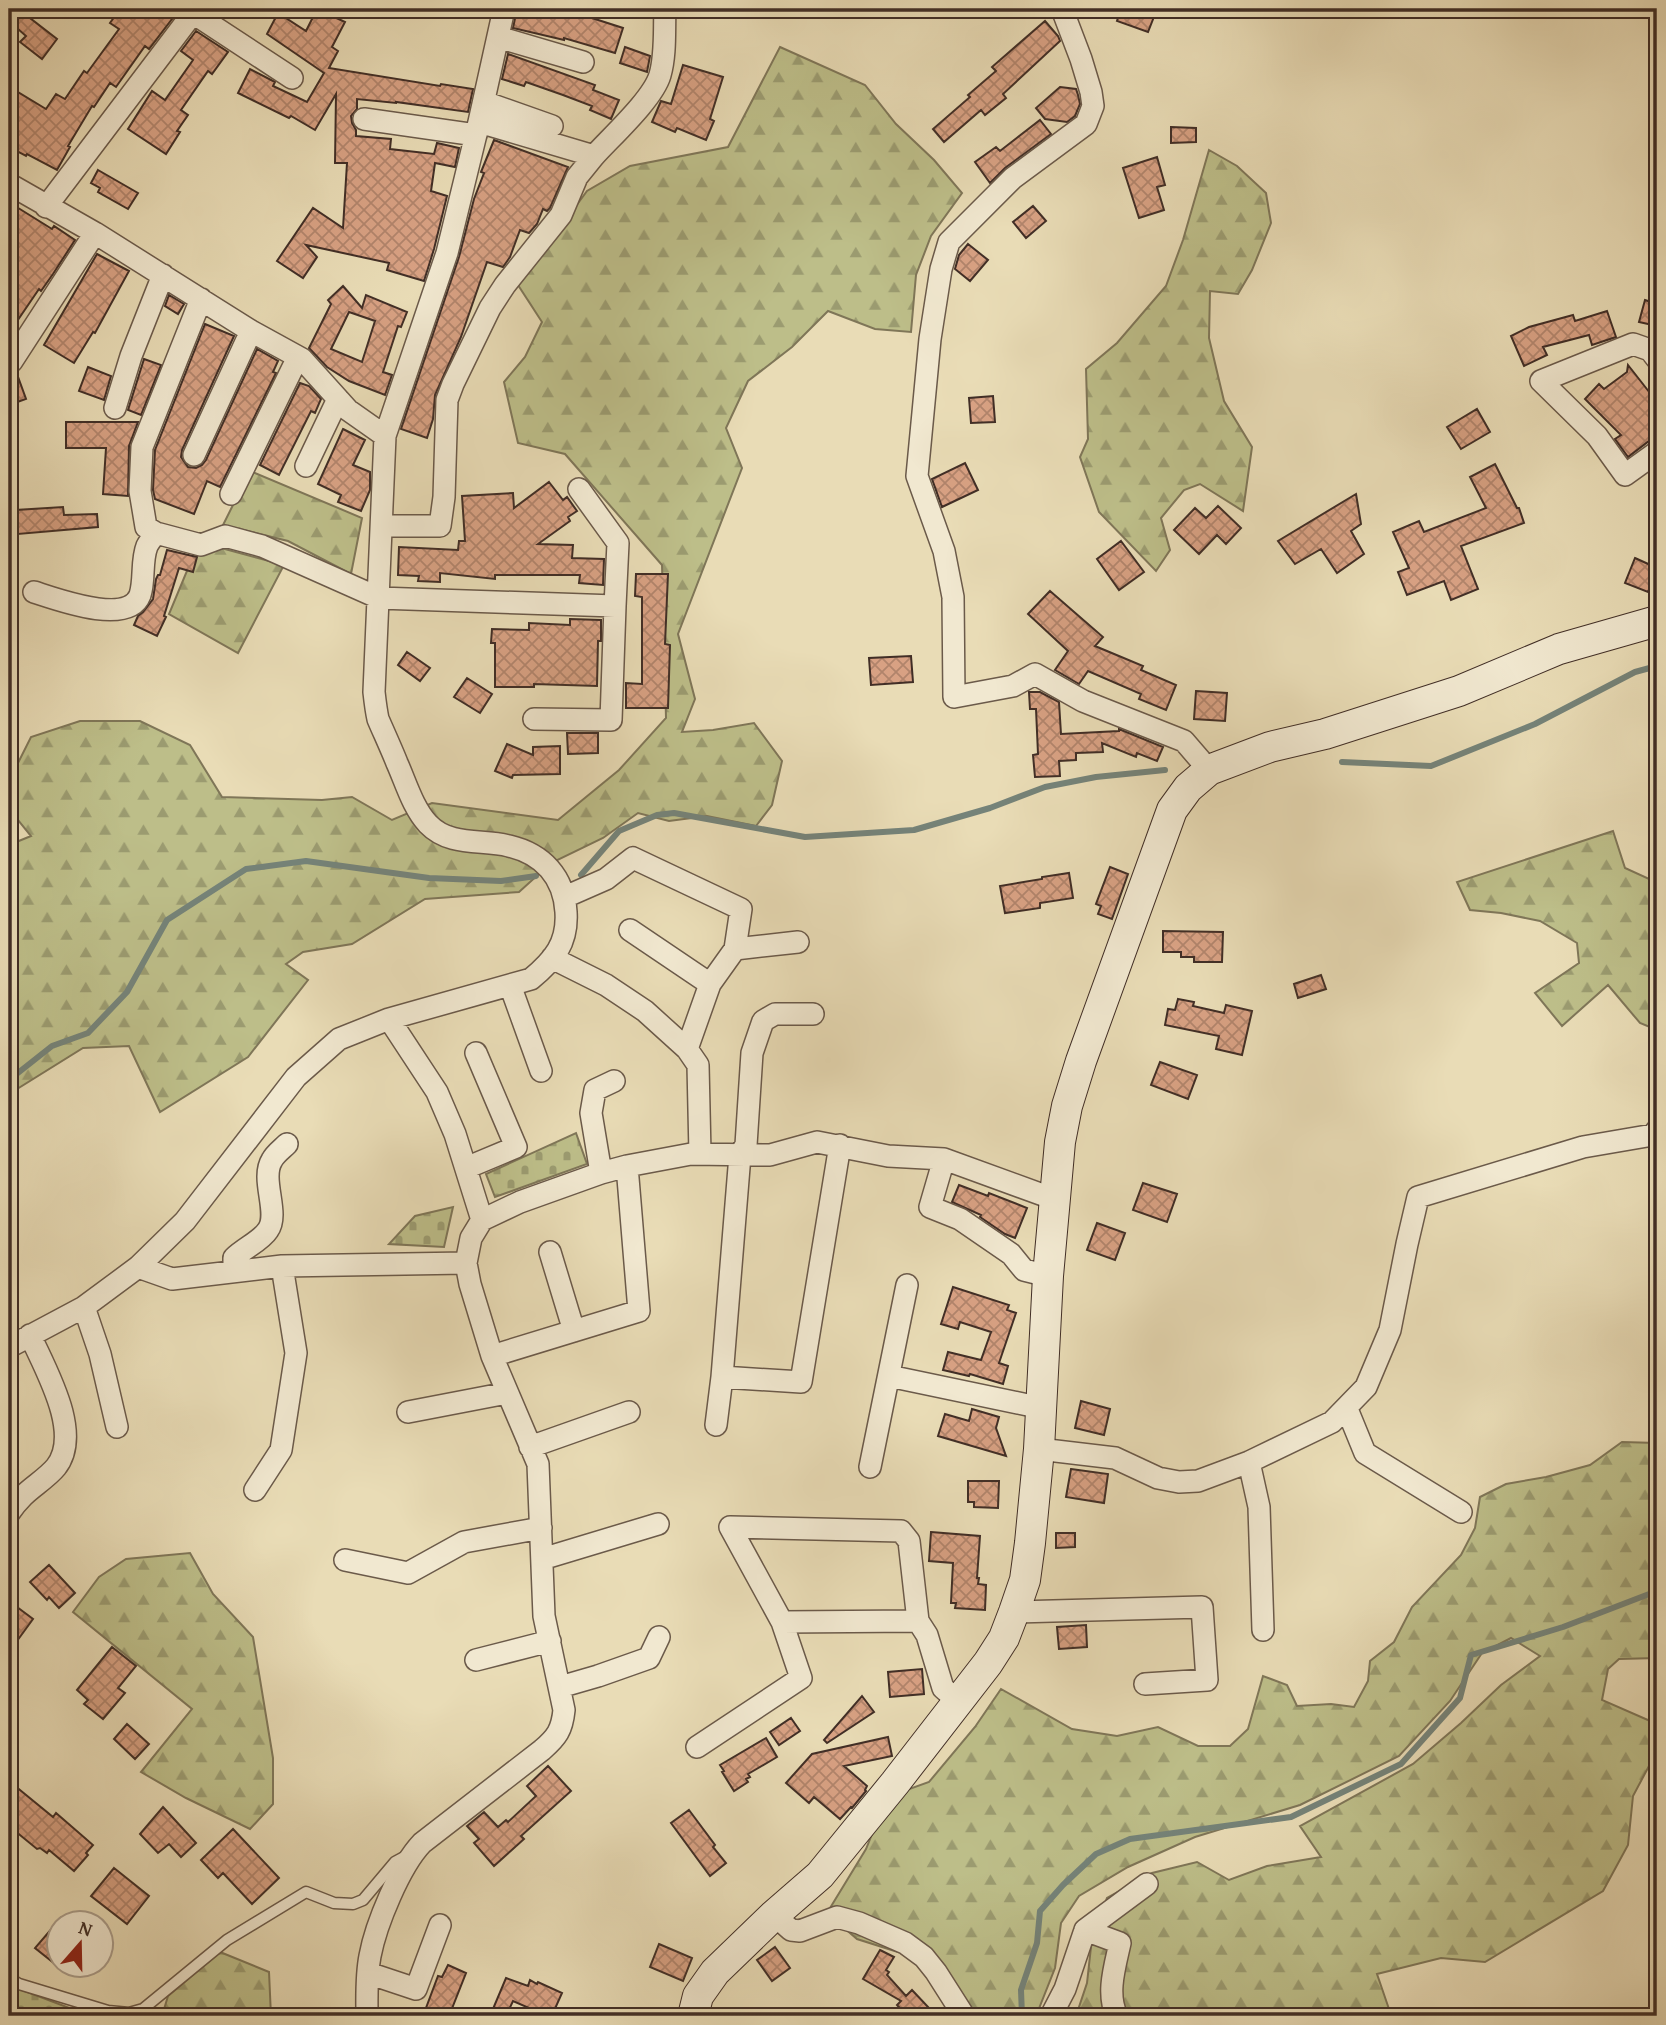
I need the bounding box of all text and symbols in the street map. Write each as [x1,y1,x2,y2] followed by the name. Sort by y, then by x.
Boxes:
[46,1910,116,1980] north arrow
[75,1913,97,1943] text: N

